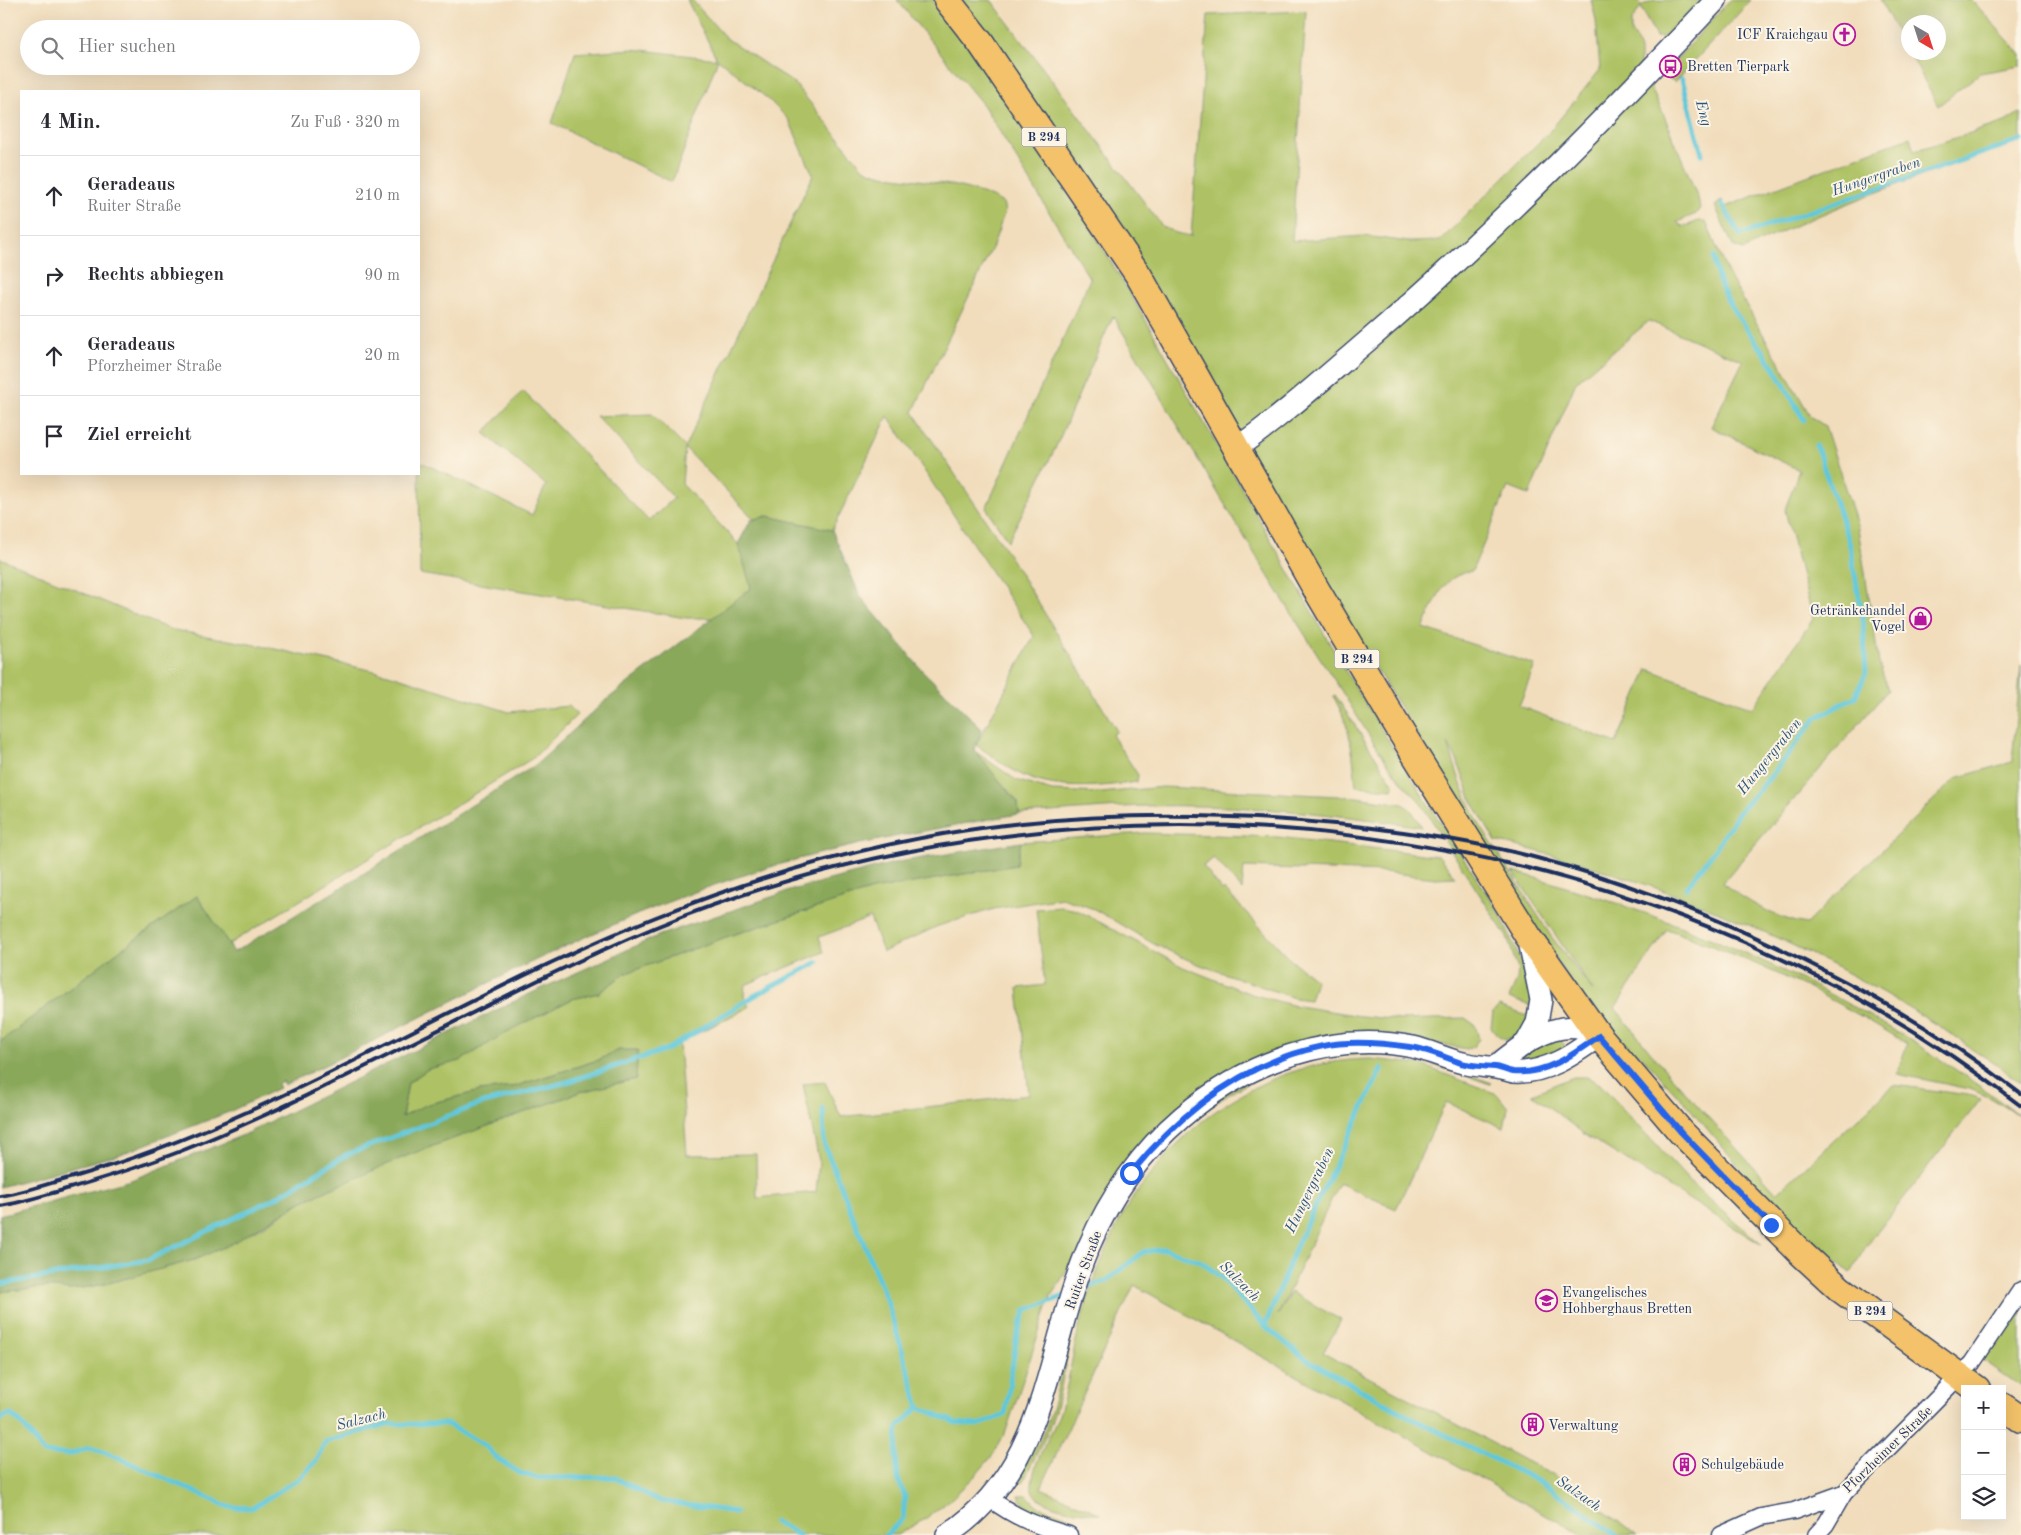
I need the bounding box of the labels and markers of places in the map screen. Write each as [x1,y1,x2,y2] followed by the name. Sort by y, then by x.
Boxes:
[1832,22,1856,46] church icon: ICF Kraichgau
[1737,28,1829,42] place label: ICF Kraichgau
[1659,54,1683,78] bus stop icon: Bretten Tierpark
[1687,60,1790,74] place label: Bretten Tierpark
[1810,604,1905,634] place label: Getränkehandel Vogel
[1909,606,1933,630] shop icon: Getränkehandel Vogel
[1562,1286,1693,1316] place label: Evangelisches Hohberghaus Bretten
[1534,1288,1558,1312] school or university icon: Evangelisches Hohberghaus Bretten
[1520,1413,1544,1437] building icon: Verwaltung
[1548,1419,1619,1433] place label: Verwaltung
[1673,1452,1697,1476] building icon: Schulgebäude
[1701,1458,1784,1472] place label: Schulgebäude

